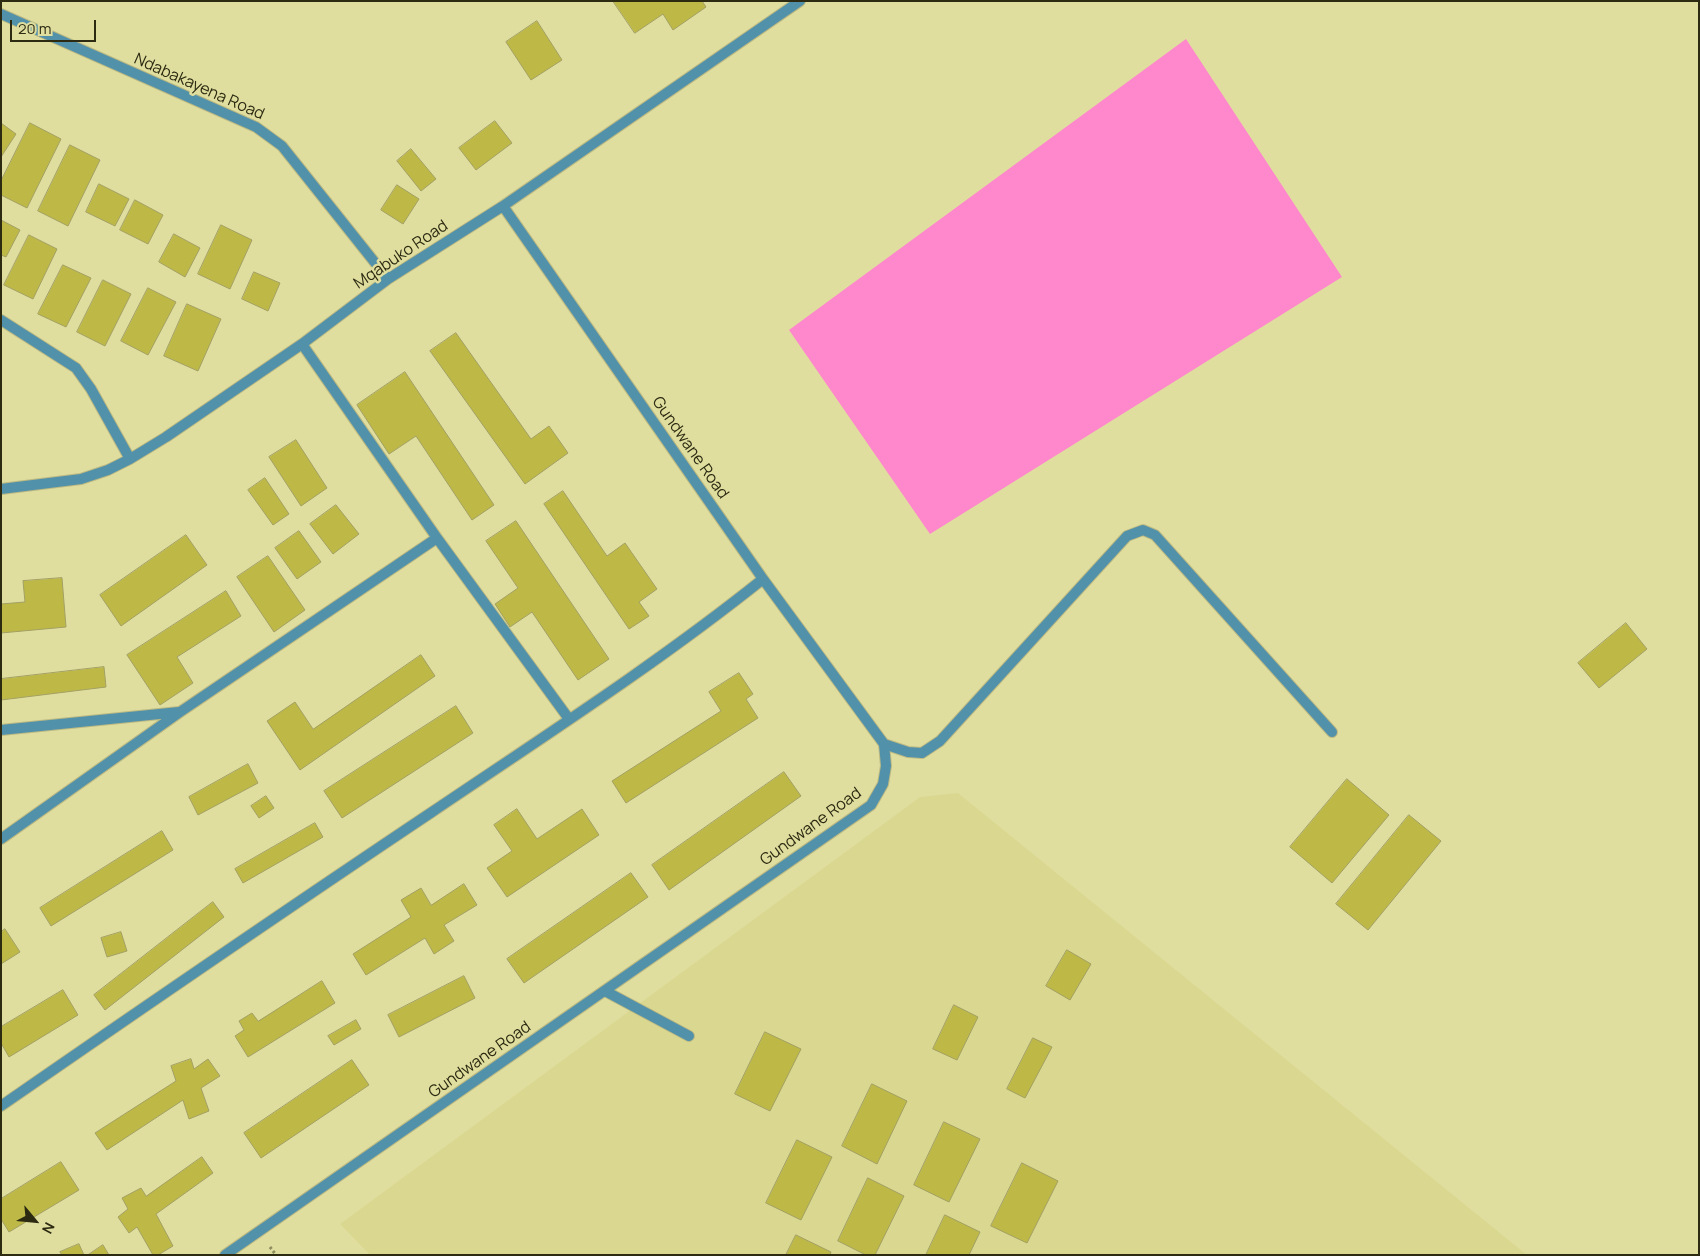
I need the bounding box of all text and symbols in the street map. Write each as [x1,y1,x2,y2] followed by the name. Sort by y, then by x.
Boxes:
[12,10,99,42] scale bar
[18,18,51,39] text: 20 m
[131,50,267,124] street label: Ndabakayena Road
[350,217,452,293] street label: Mqabuko Road
[648,393,732,503] street label: Gundwane Road
[757,784,865,870] street label: Gundwane Road
[425,1018,535,1102] street label: Gundwane Road
[10,1196,60,1246] north arrow
[38,1219,59,1237] text: N

